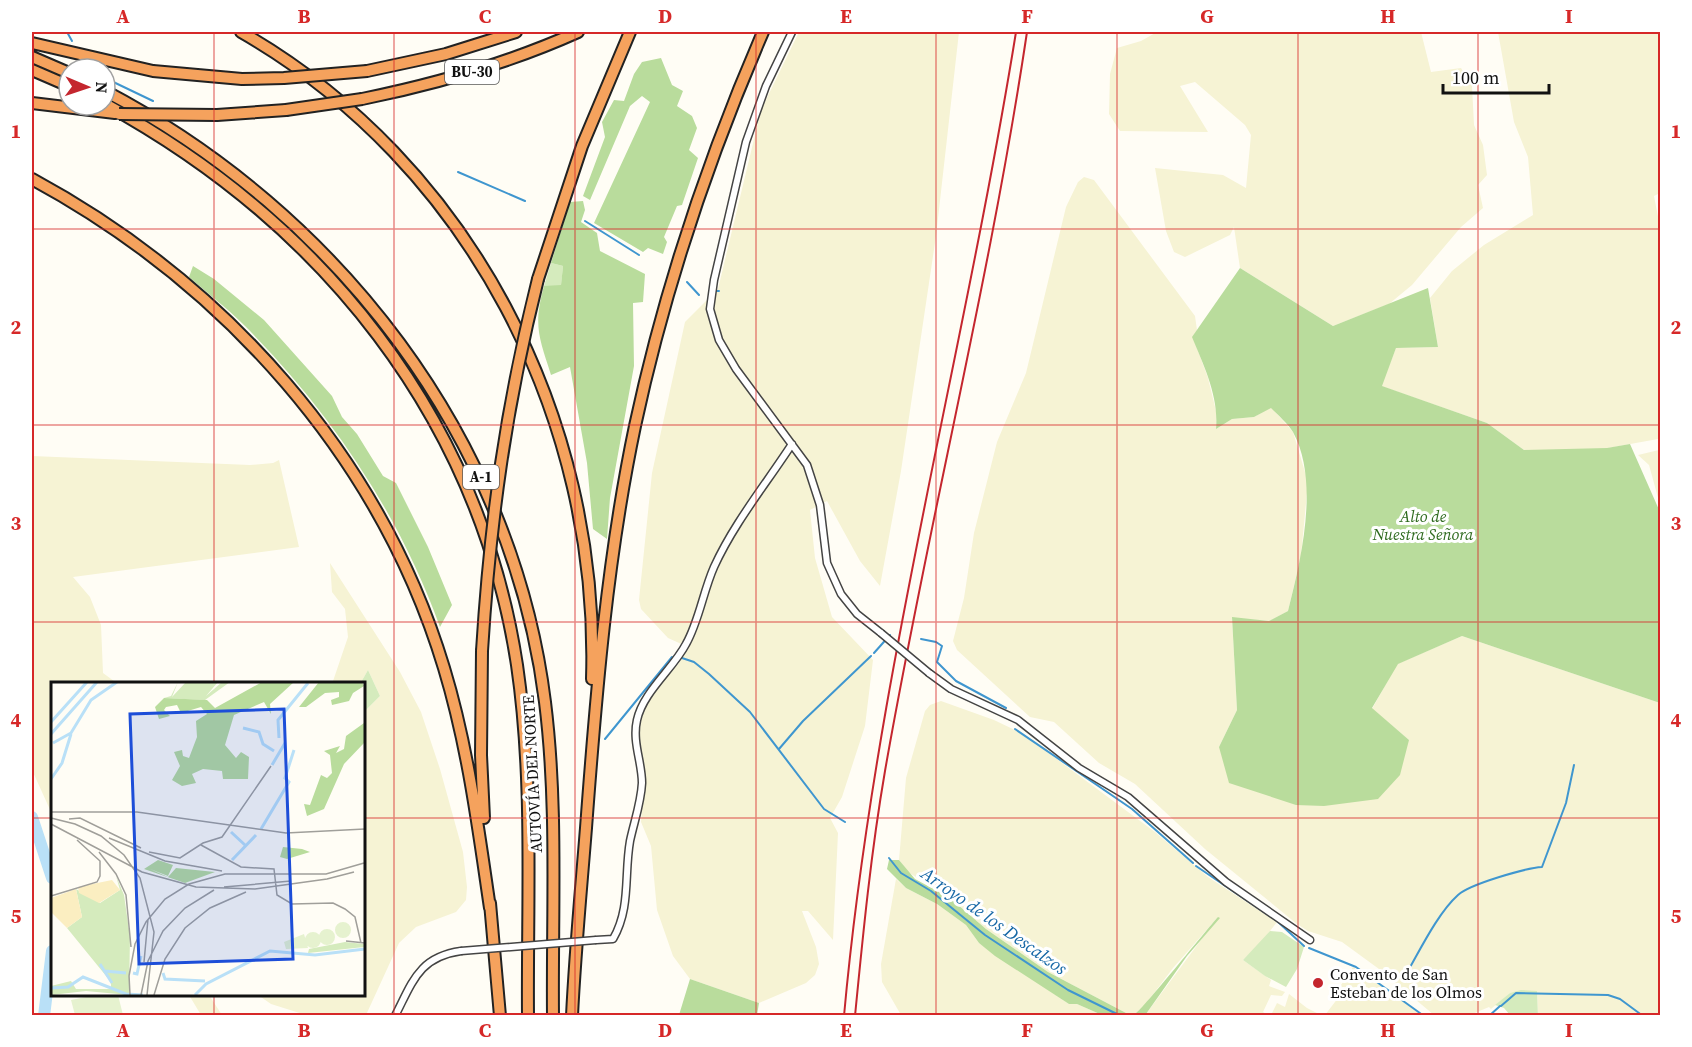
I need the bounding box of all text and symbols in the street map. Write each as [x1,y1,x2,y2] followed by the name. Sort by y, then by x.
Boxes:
[116,2,130,30] text: A
[297,2,311,30] text: B
[479,2,491,30] text: C
[658,2,672,30] text: D
[840,2,852,30] text: E
[1021,2,1033,30] text: F
[1200,2,1214,30] text: G
[1380,2,1396,30] text: H
[1565,2,1573,30] text: I
[57,57,117,117] north arrow
[1443,57,1550,95] scale bar
[445,60,499,84] road number: BU-30
[1452,65,1499,90] text: 100 m
[91,81,113,94] text: N
[11,117,21,145] text: 1
[1671,117,1681,145] text: 1
[11,313,22,341] text: 2
[1671,313,1682,341] text: 2
[463,465,499,489] road number: A-1
[1372,505,1474,545] park label: Alto de Nuestra Señora
[11,509,22,537] text: 3
[1671,509,1682,537] text: 3
[51,682,364,996] inset map
[517,694,547,853] street label: AUTOVÍA DEL NORTE
[11,706,22,734] text: 4
[1671,706,1682,734] text: 4
[915,860,1073,981] water label: Arroyo de los Descalzos
[11,902,22,930] text: 5
[1671,902,1682,930] text: 5
[1330,963,1482,1003] place label: Convento de San Esteban de los Olmos
[1311,976,1325,990] marker: Convento de San Esteban de los Olmos
[116,1016,130,1044] text: A
[297,1016,311,1044] text: B
[479,1016,491,1044] text: C
[658,1016,672,1044] text: D
[840,1016,852,1044] text: E
[1021,1016,1033,1044] text: F
[1200,1016,1214,1044] text: G
[1380,1016,1396,1044] text: H
[1565,1016,1573,1044] text: I

